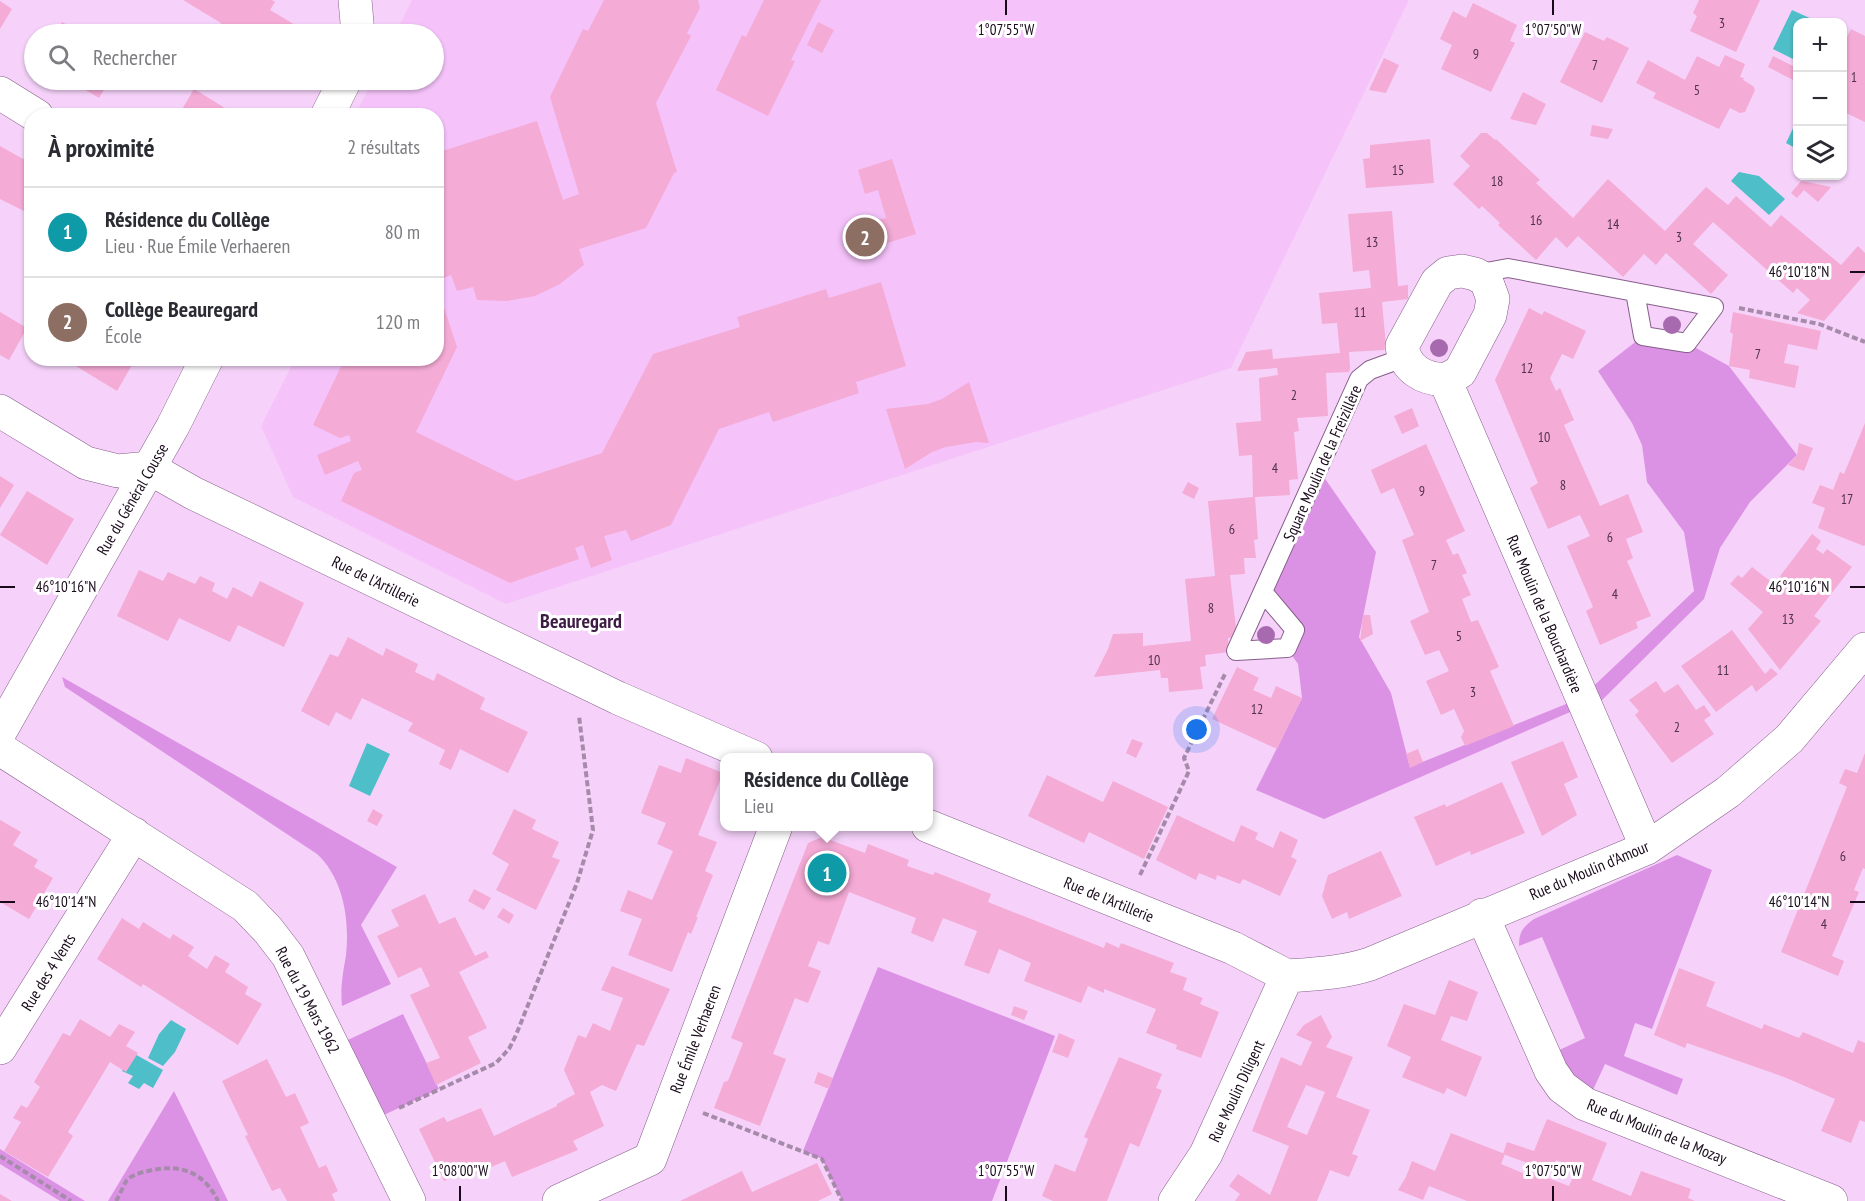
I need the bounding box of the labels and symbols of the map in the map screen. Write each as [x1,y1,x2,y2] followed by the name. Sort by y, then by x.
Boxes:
[1719,14,1725,32] house number: 3
[978,20,1034,39] text: 1°07'55"W
[1525,20,1581,39] text: 1°07'50"W
[1473,45,1479,63] house number: 9
[1592,56,1598,74] house number: 7
[1851,68,1857,86] house number: 1
[1694,81,1700,99] house number: 5
[1392,161,1404,179] house number: 15
[1491,172,1503,190] house number: 18
[1530,211,1542,229] house number: 16
[846,214,884,260] pin: 2
[1607,215,1620,233] house number: 14
[1676,228,1682,246] house number: 3
[1366,233,1378,251] house number: 13
[1769,262,1829,281] text: 46°10'18"N
[1354,303,1366,321] house number: 11
[1755,345,1761,363] house number: 7
[1521,359,1533,377] house number: 12
[1279,382,1365,544] street label: Square Moulin de la Freizillère
[1291,386,1297,404] house number: 2
[1538,428,1550,446] house number: 10
[92,439,172,559] street label: Rue du Général Cousse
[1272,459,1279,477] house number: 4
[1560,476,1566,494] house number: 8
[1419,482,1425,500] house number: 9
[1841,490,1853,508] house number: 17
[1229,520,1235,538] house number: 6
[1607,528,1613,546] house number: 6
[1503,532,1587,696] street label: Rue Moulin de la Bouchardière
[329,551,423,611] street label: Rue de l'Artillerie
[1431,556,1437,574] house number: 7
[36,577,96,596] text: 46°10'16"N
[1769,577,1829,596] text: 46°10'16"N
[1612,585,1619,603] house number: 4
[1208,599,1214,617] house number: 8
[540,608,622,634] district label: Beauregard
[1782,610,1794,628] house number: 13
[1456,627,1462,645] house number: 5
[1148,651,1160,669] house number: 10
[1717,661,1729,679] house number: 11
[1470,683,1476,701] house number: 3
[1251,700,1263,718] house number: 12
[1182,715,1211,744] your location
[1674,718,1680,736] house number: 2
[1526,836,1652,904] street label: Rue du Moulin d'Amour
[1840,847,1846,865] house number: 6
[808,850,846,896] pin: 1
[1061,872,1157,926] street label: Rue de l'Artillerie
[36,892,96,911] text: 46°10'14"N
[1769,892,1829,911] text: 46°10'14"N
[1821,915,1828,933] house number: 4
[16,930,80,1014] street label: Rue des 4 Vents
[271,943,345,1057] street label: Rue du 19 Mars 1962
[665,982,725,1096] street label: Rue Émile Verhaeren
[1204,1036,1269,1145] street label: Rue Moulin Diligent
[1584,1094,1730,1168] street label: Rue du Moulin de la Mozay
[432,1161,488,1180] text: 1°08'00"W
[978,1161,1034,1180] text: 1°07'55"W
[1525,1161,1581,1180] text: 1°07'50"W

